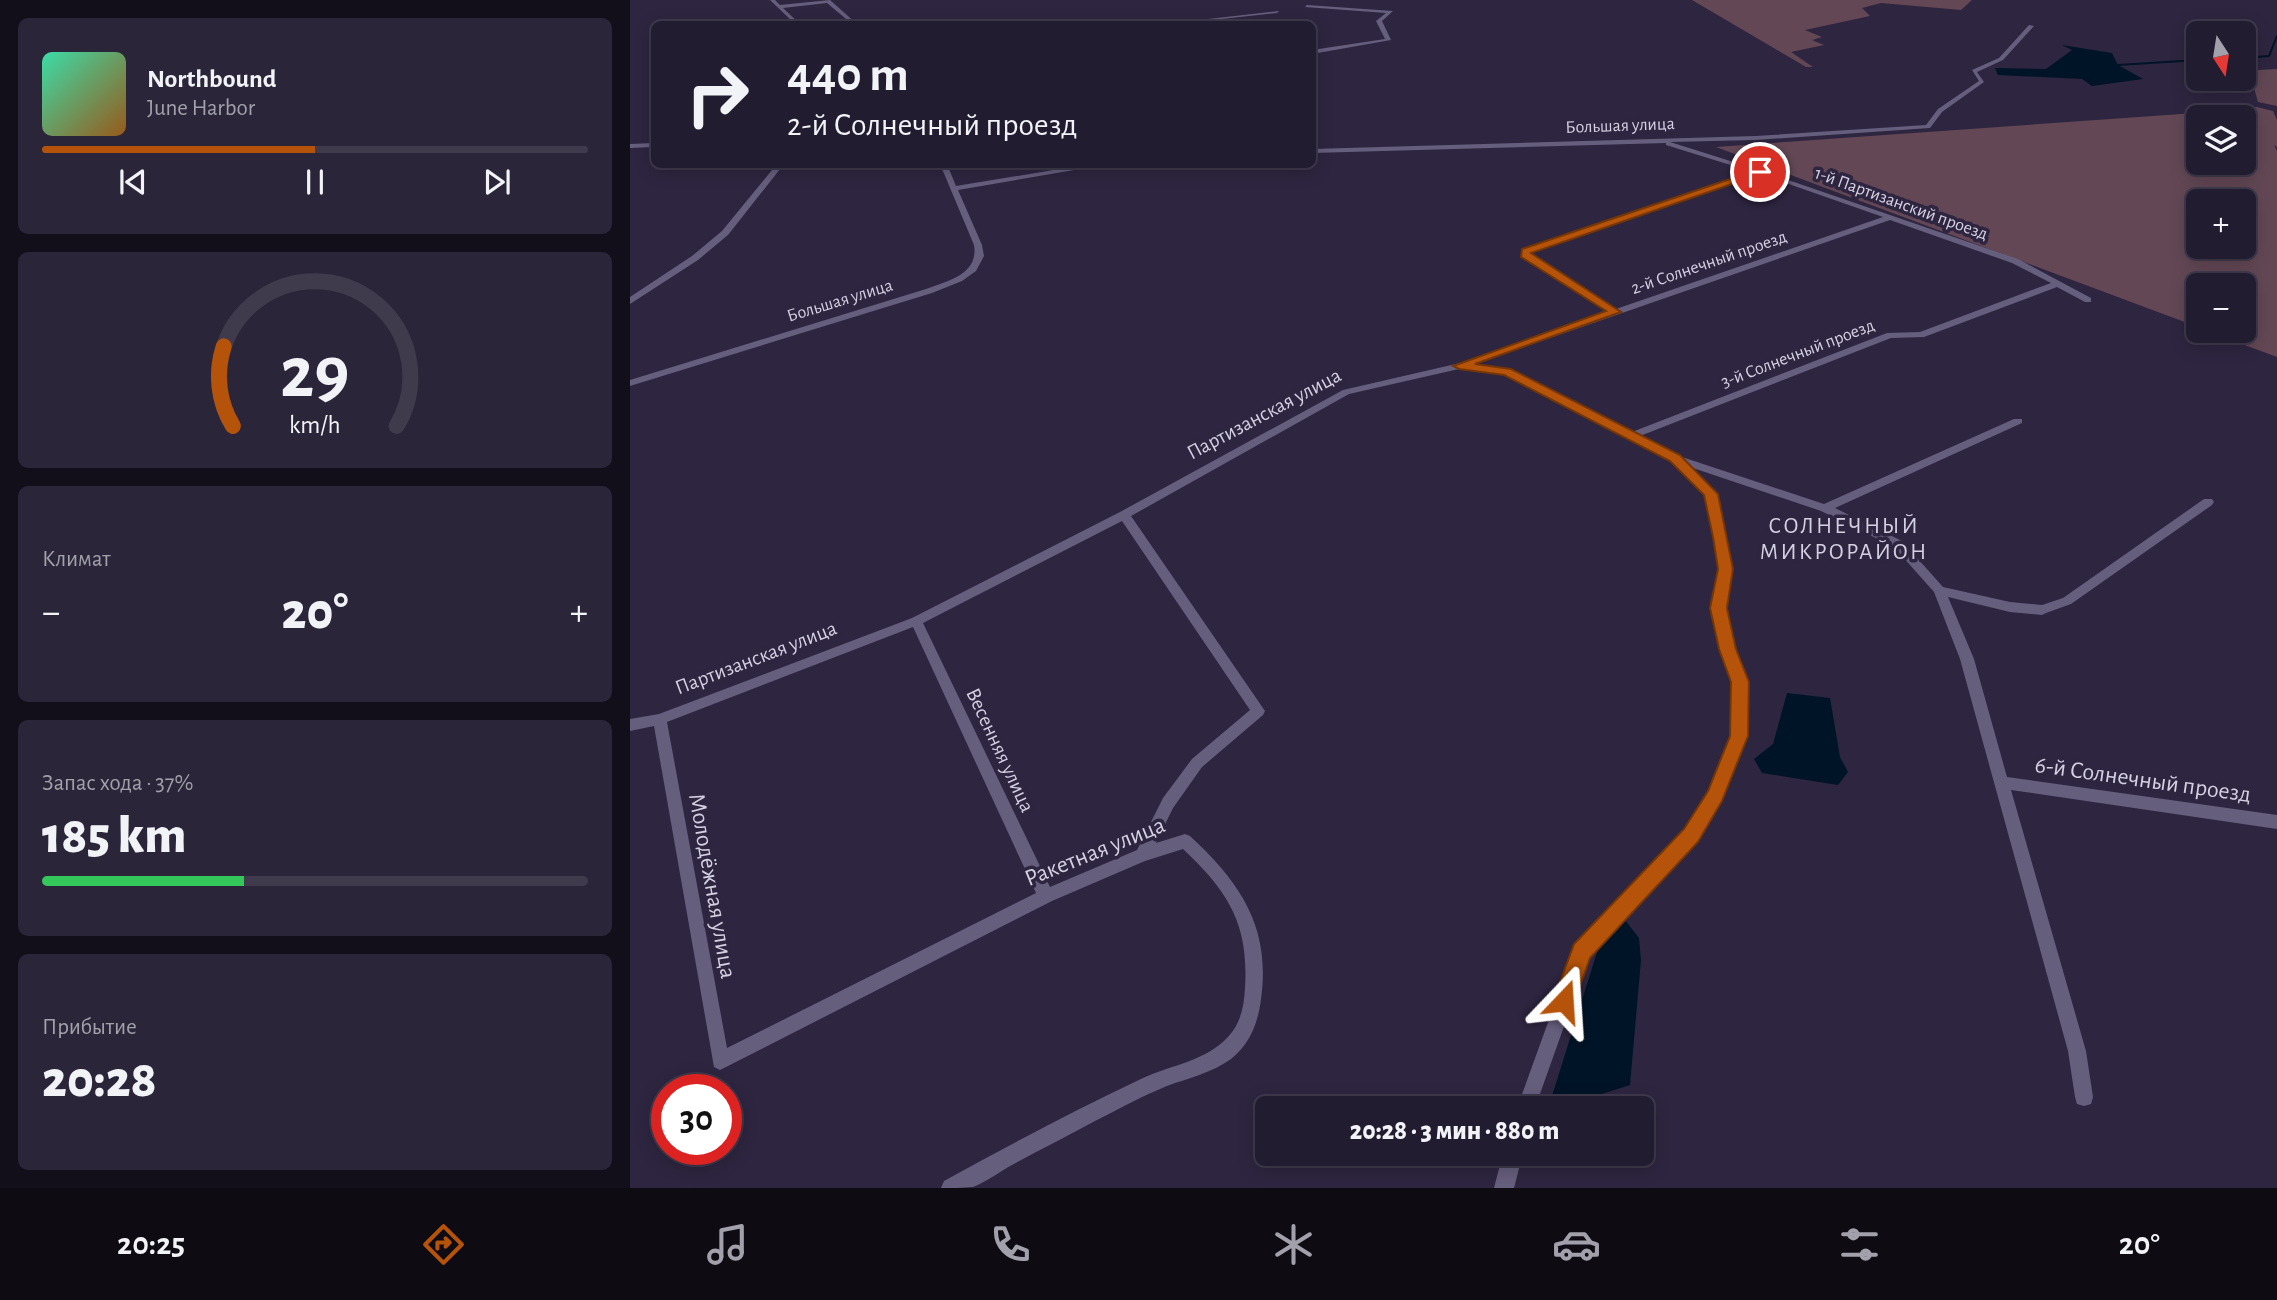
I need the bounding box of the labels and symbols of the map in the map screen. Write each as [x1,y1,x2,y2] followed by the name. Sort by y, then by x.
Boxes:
[2186,21,2256,91] north arrow
[1565,115,1675,137] street label: Большая улица
[1730,142,1790,202] pin
[1812,164,1990,244] street label: 1-й Партизанский проезд
[1629,228,1789,298] street label: 2-й Солнечный проезд
[785,276,895,326] street label: Большая улица
[1719,316,1877,392] street label: 3-й Солнечный проезд
[1183,364,1345,463] street label: Партизанская улица
[1760,514,1928,564] district label: СОЛНЕЧНЫЙ МИКРОРАЙОН
[672,617,840,699] street label: Партизанская улица
[962,685,1038,816] street label: Весенняя улица
[2033,753,2253,807] street label: 6-й Солнечный проезд
[684,792,740,981] street label: Молодёжная улица
[1021,813,1169,891] street label: Ракетная улица
[1527,964,1601,1038] position arrow
[651,1074,742,1165] speed limit sign: 30

